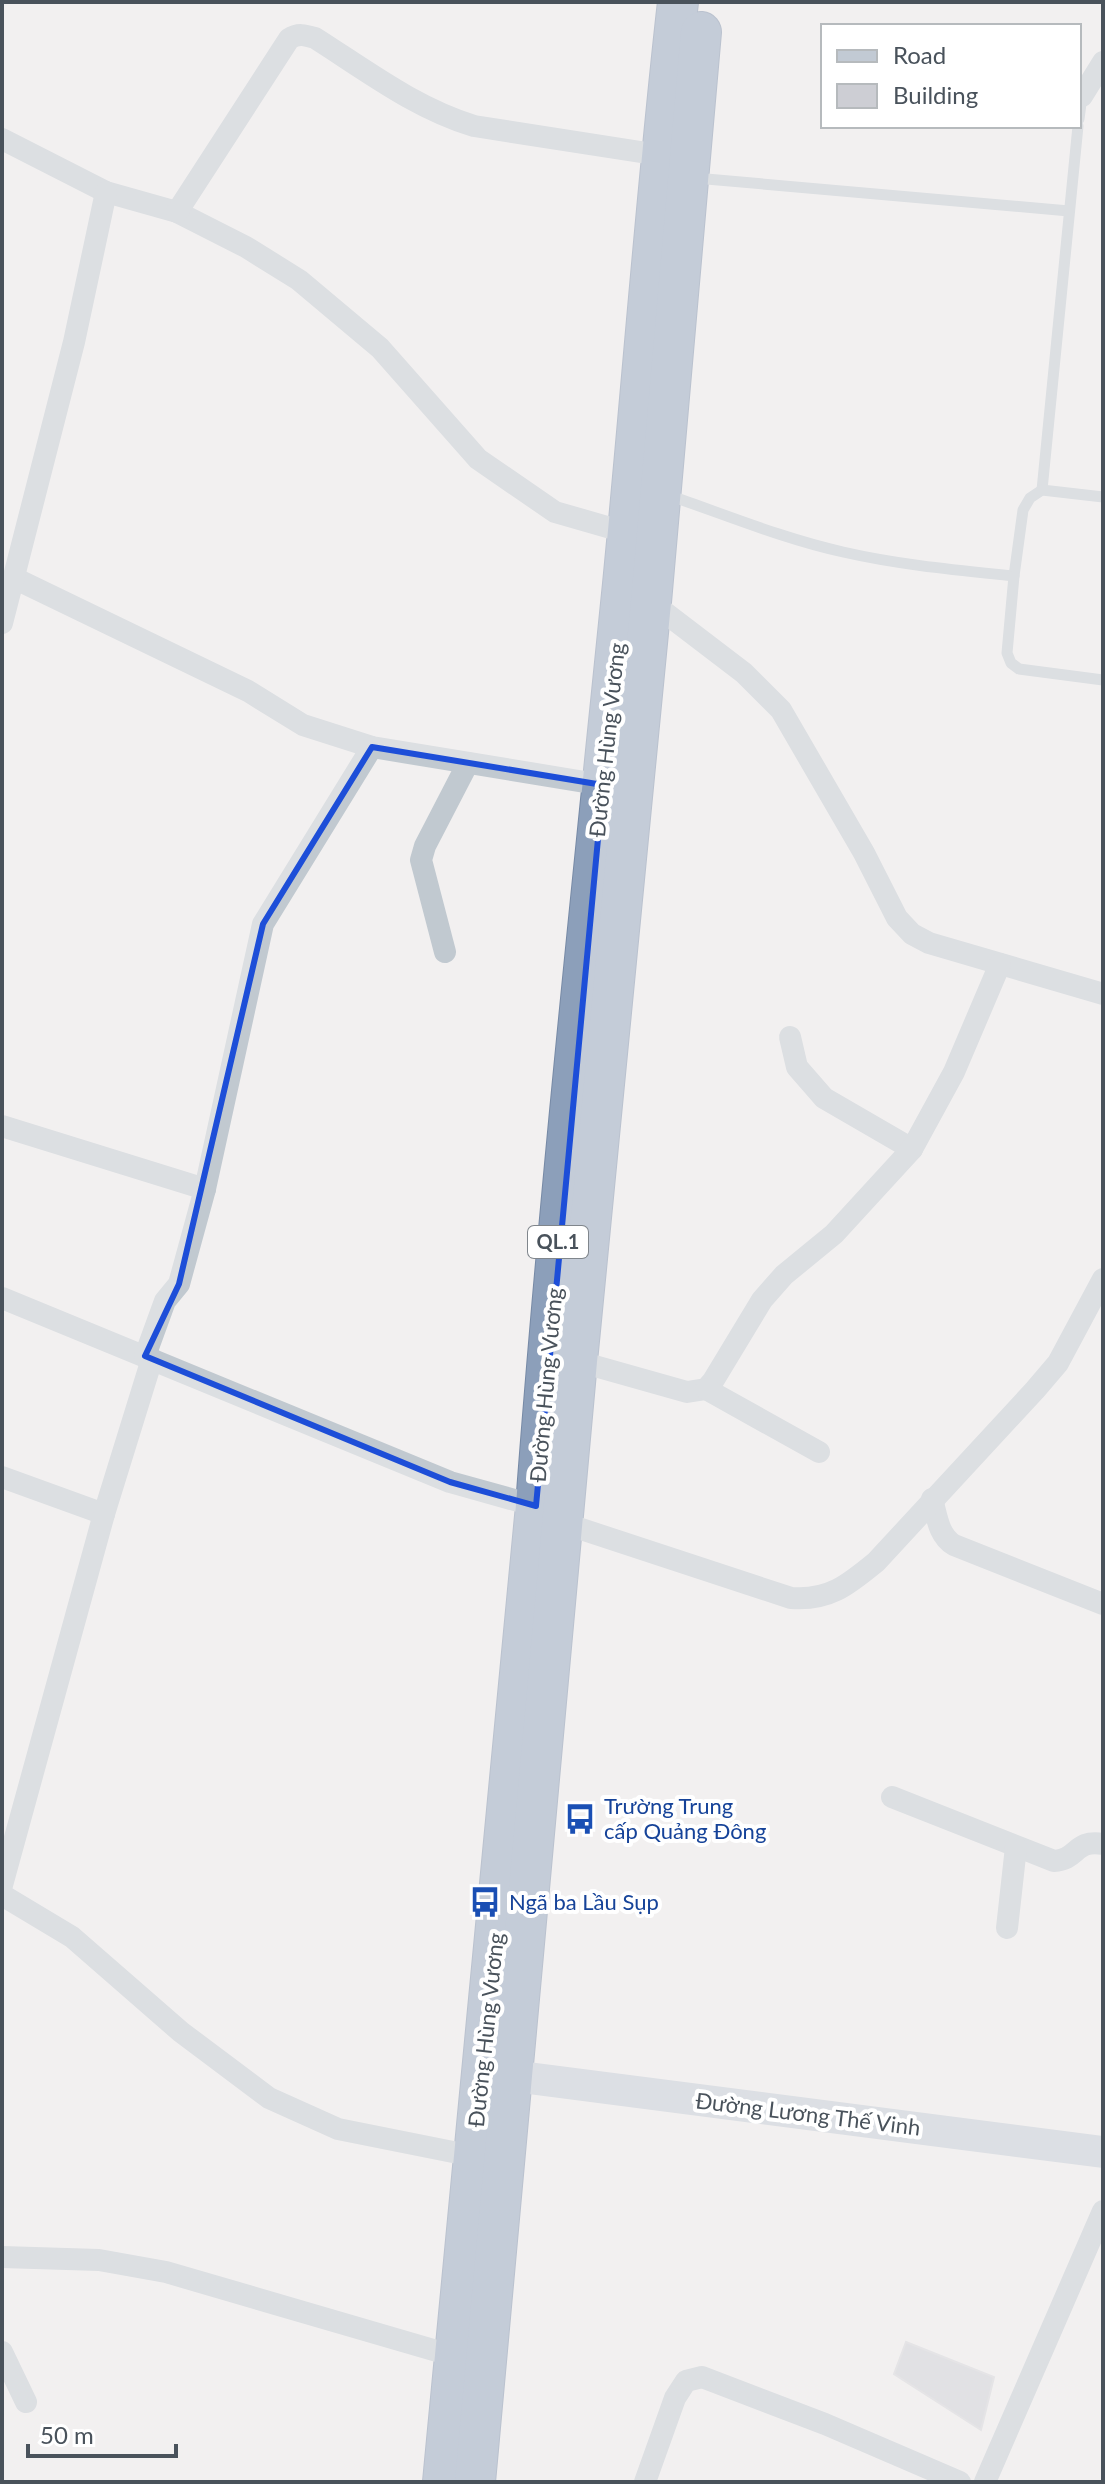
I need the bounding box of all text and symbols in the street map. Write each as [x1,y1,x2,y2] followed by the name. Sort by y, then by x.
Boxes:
[821,24,1081,128] legend
[893,40,946,69] text: Road
[893,80,978,109] text: Building
[583,641,630,839] street label: Đường Hùng Vương
[528,1226,588,1258] road number: QL.1
[524,1286,567,1484] street label: Đường Hùng Vương
[604,1792,766,1844] place label: Trường Trung cấp Quảng Đông
[563,1802,597,1836] bus stop icon: Trường Trung cấp Quảng Đông
[468,1885,502,1919] bus stop icon: Ngã ba Lầu Sụp
[509,1888,659,1915] place label: Ngã ba Lầu Sụp
[462,1931,509,2129] street label: Đường Hùng Vương
[694,2086,922,2141] street label: Đường Lương Thế Vinh
[28,2408,176,2458] scale bar
[40,2420,94,2449] text: 50 m

